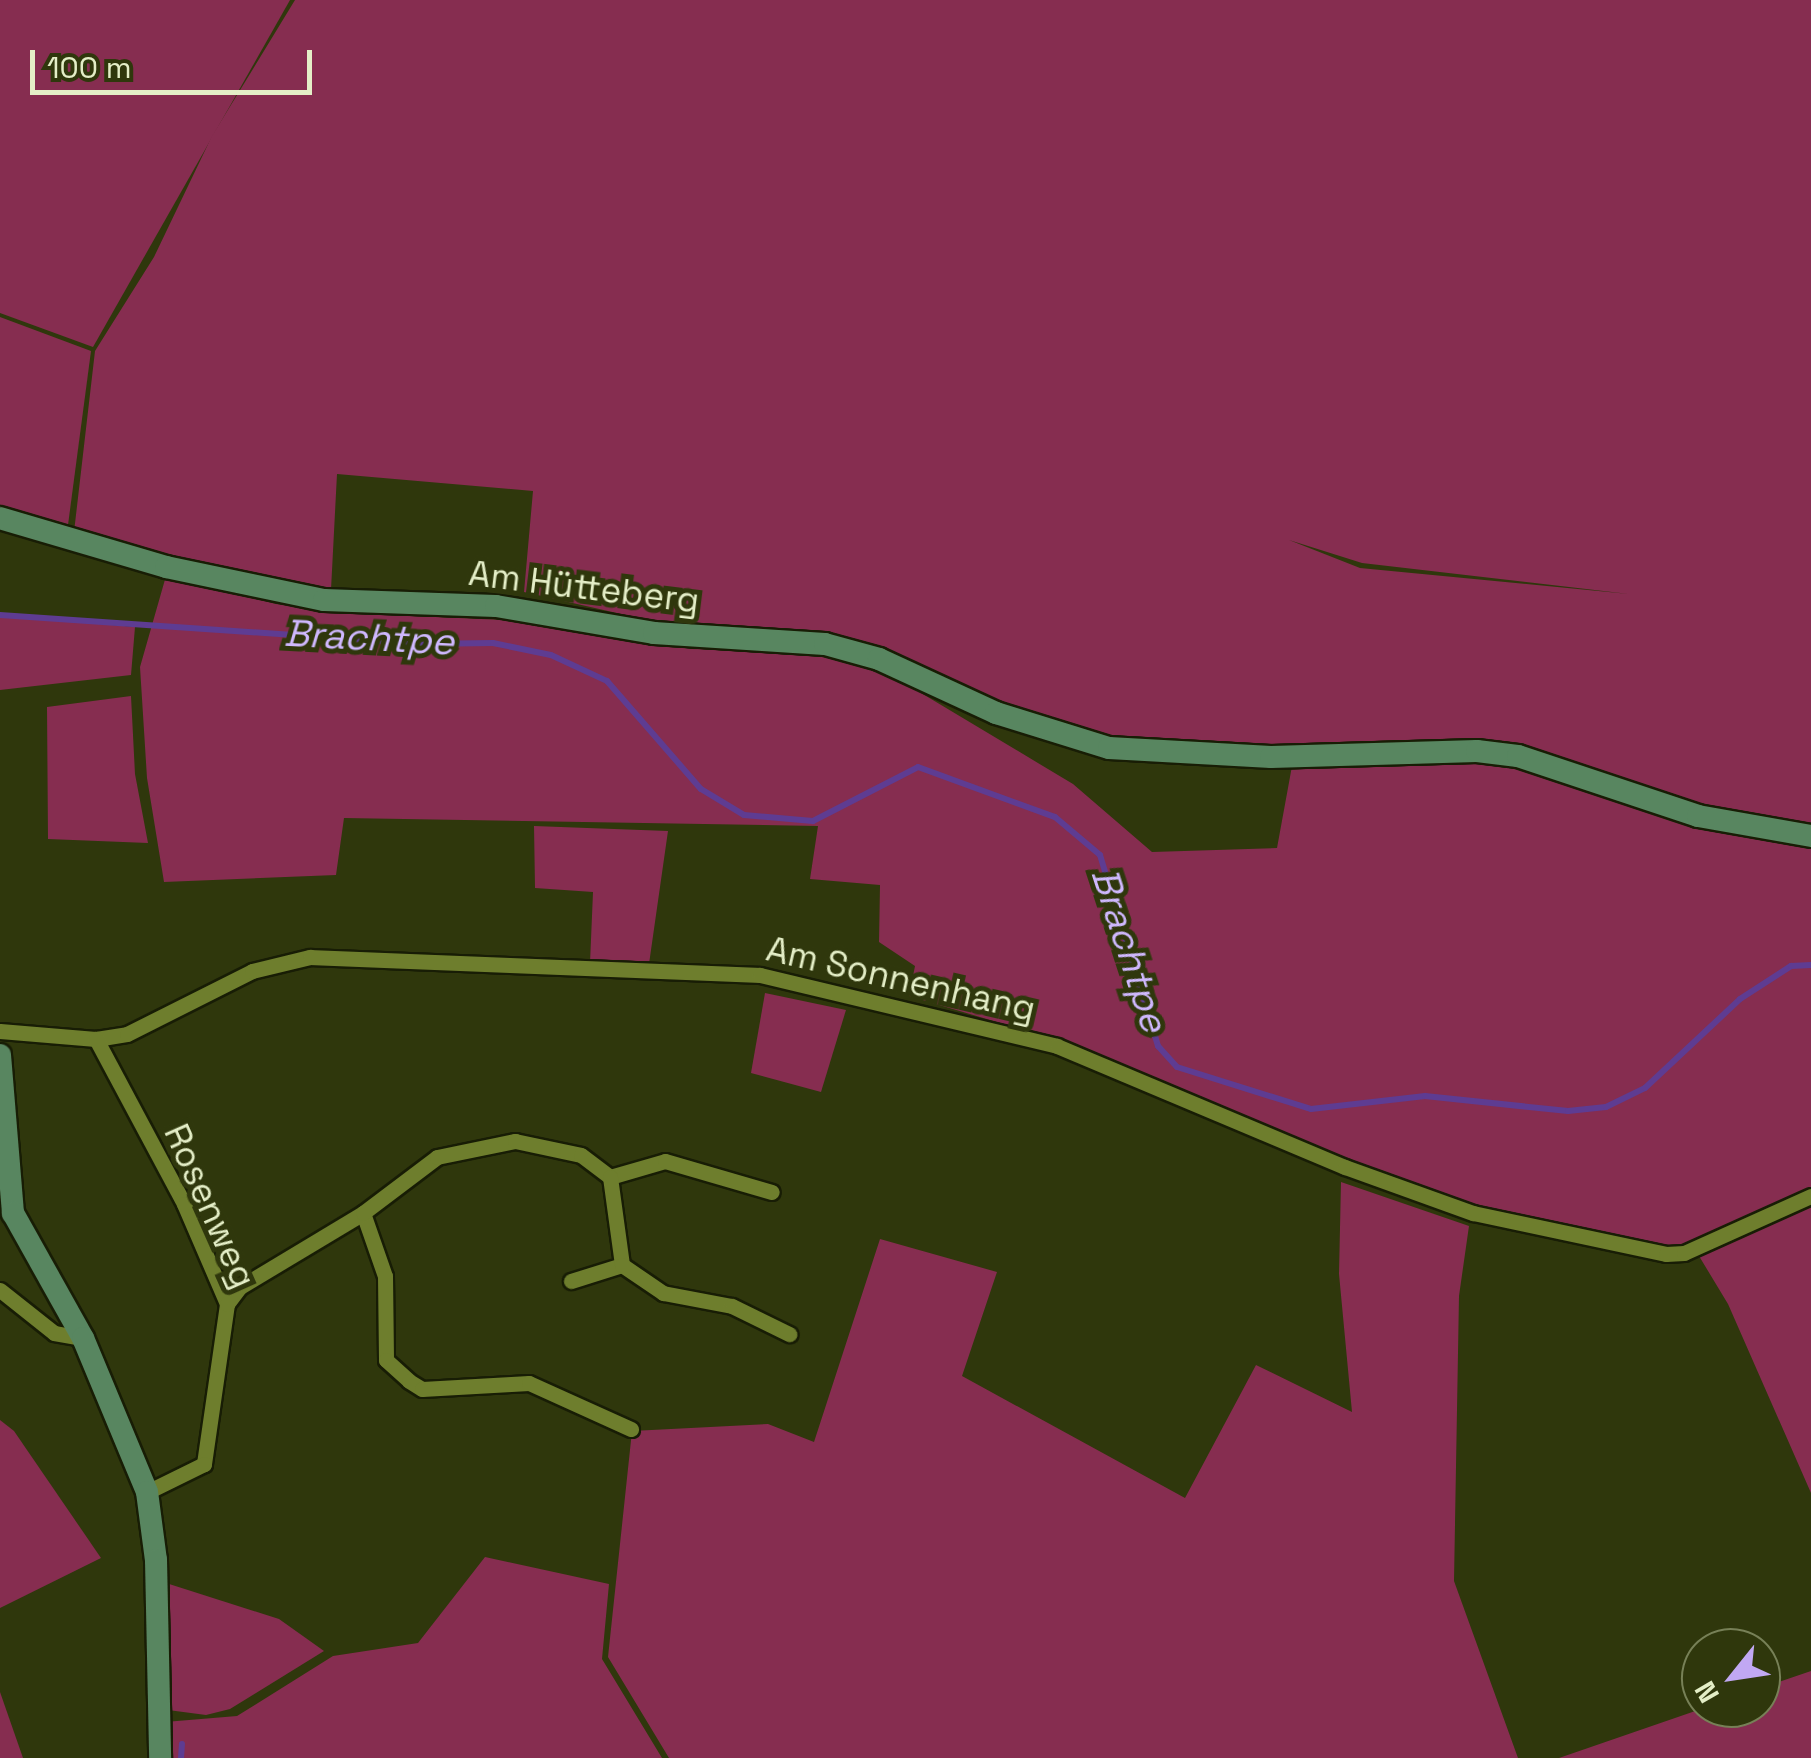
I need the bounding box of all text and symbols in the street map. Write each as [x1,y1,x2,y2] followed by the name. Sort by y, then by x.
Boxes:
[35,30,318,92] scale bar
[47,48,132,87] text: 100 m
[466,552,702,622] street label: Am Hütteberg
[283,611,455,665] water label: Brachtpe
[1081,862,1177,1038] water label: Brachtpe
[762,928,1040,1030] street label: Am Sonnenhang
[155,1118,265,1294] street label: Rosenweg
[1681,1628,1781,1728] north arrow
[1686,1675,1727,1709] text: N

